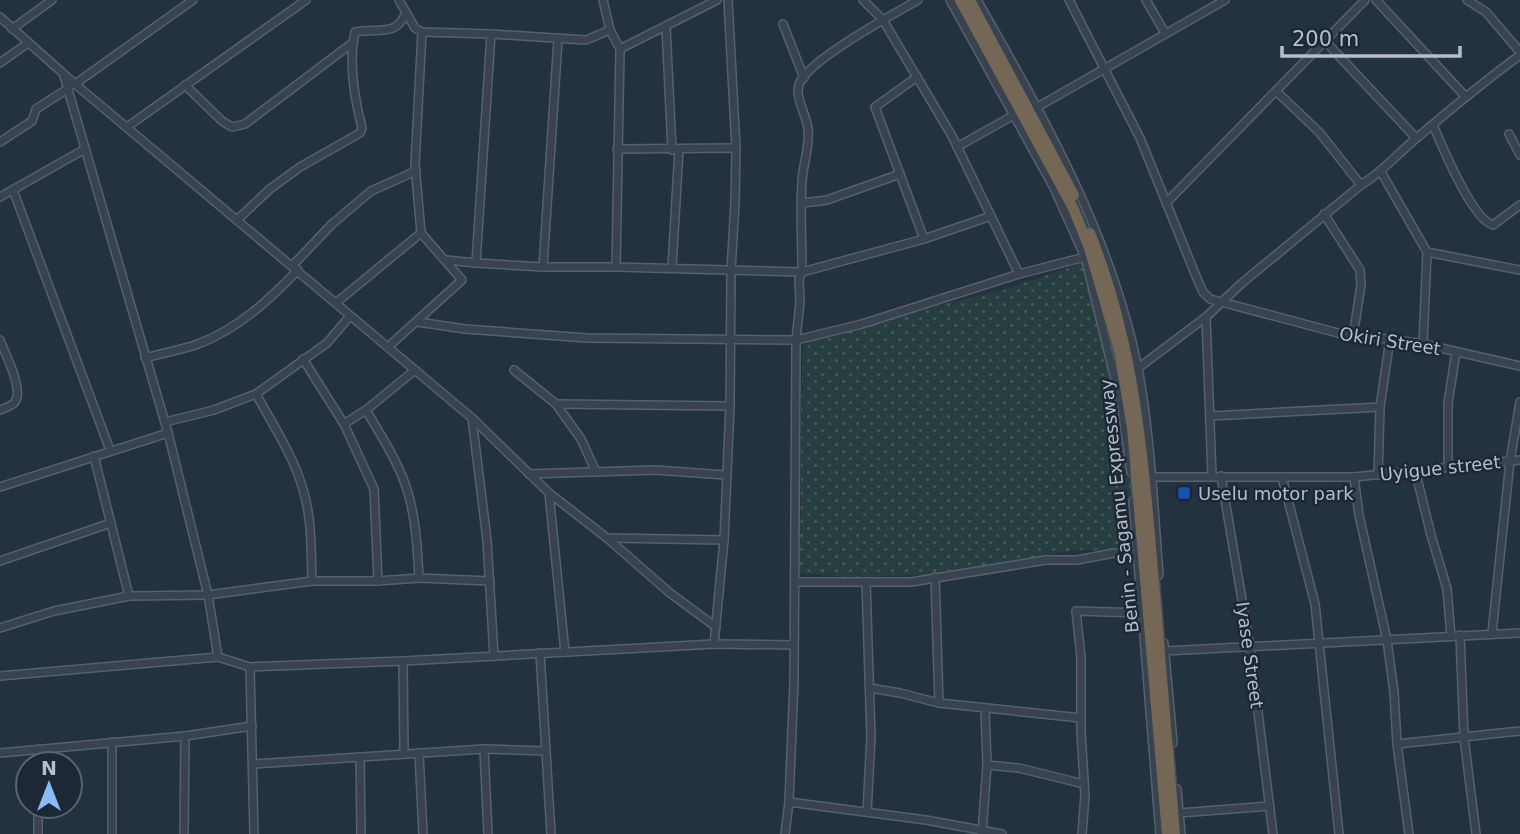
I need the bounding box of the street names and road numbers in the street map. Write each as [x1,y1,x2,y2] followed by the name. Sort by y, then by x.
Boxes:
[1338,323,1442,359] street label: Okiri Street
[1095,378,1143,634] street label: Benin - Sagamu Expressway
[1379,451,1501,485] street label: Uyigue street
[1232,600,1268,710] street label: Iyase Street

